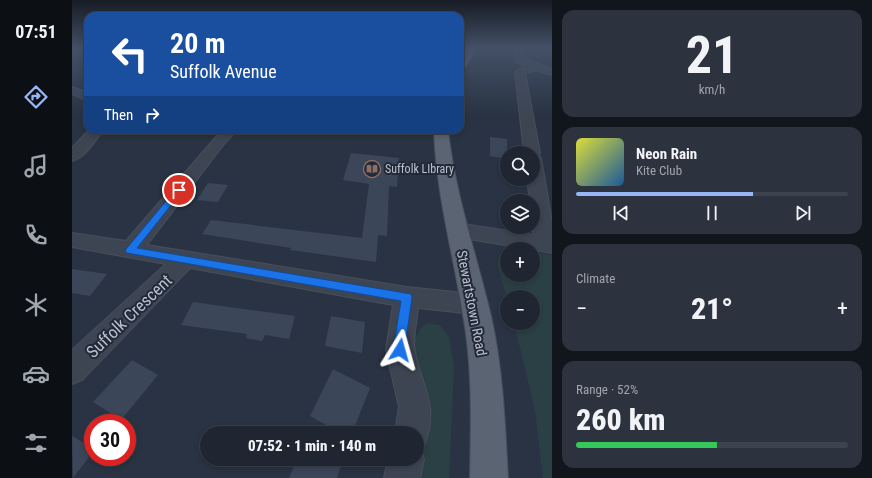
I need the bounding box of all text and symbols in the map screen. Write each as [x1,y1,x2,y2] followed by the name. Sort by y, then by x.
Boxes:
[15,21,57,42] text: 07:51
[686,25,738,86] text: 21
[170,27,226,60] text: 20 m
[104,28,156,80] icon: left
[170,61,277,82] text: Suffolk Avenue
[699,82,725,97] text: km/h
[22,83,50,111] icon: directions
[141,104,163,126] icon: right
[104,106,133,124] text: Then
[636,145,697,163] text: Neon Rain
[500,146,540,330] map controls
[500,146,540,186] button: search
[22,152,50,180] icon: music
[362,159,382,179] library icon: Suffolk LIbrary
[385,162,454,176] place label: Suffolk LIbrary
[636,163,682,178] text: Kite Club
[162,173,196,207] pin
[168,179,190,201] icon: arrive
[500,194,540,234] button: layers
[610,202,632,224] icon: previous
[701,202,723,224] icon: pause
[792,202,814,224] icon: next
[22,221,50,249] icon: phone
[500,242,540,282] button: +
[454,249,490,357] street label: Stewartstown Road
[82,270,176,362] street label: Suffolk Crescent
[576,271,615,286] text: Climate
[500,290,540,330] button: −
[22,291,50,319] icon: climate
[691,291,733,326] text: 21°
[576,296,587,321] text: −
[837,296,848,321] text: +
[379,329,421,371] position arrow
[22,360,50,388] icon: car
[576,382,638,397] text: Range · 52%
[576,402,665,437] text: 260 km
[84,414,136,466] speed limit sign: 30
[22,429,50,457] icon: filters
[248,437,376,455] text: 07:52 · 1 min · 140 m

